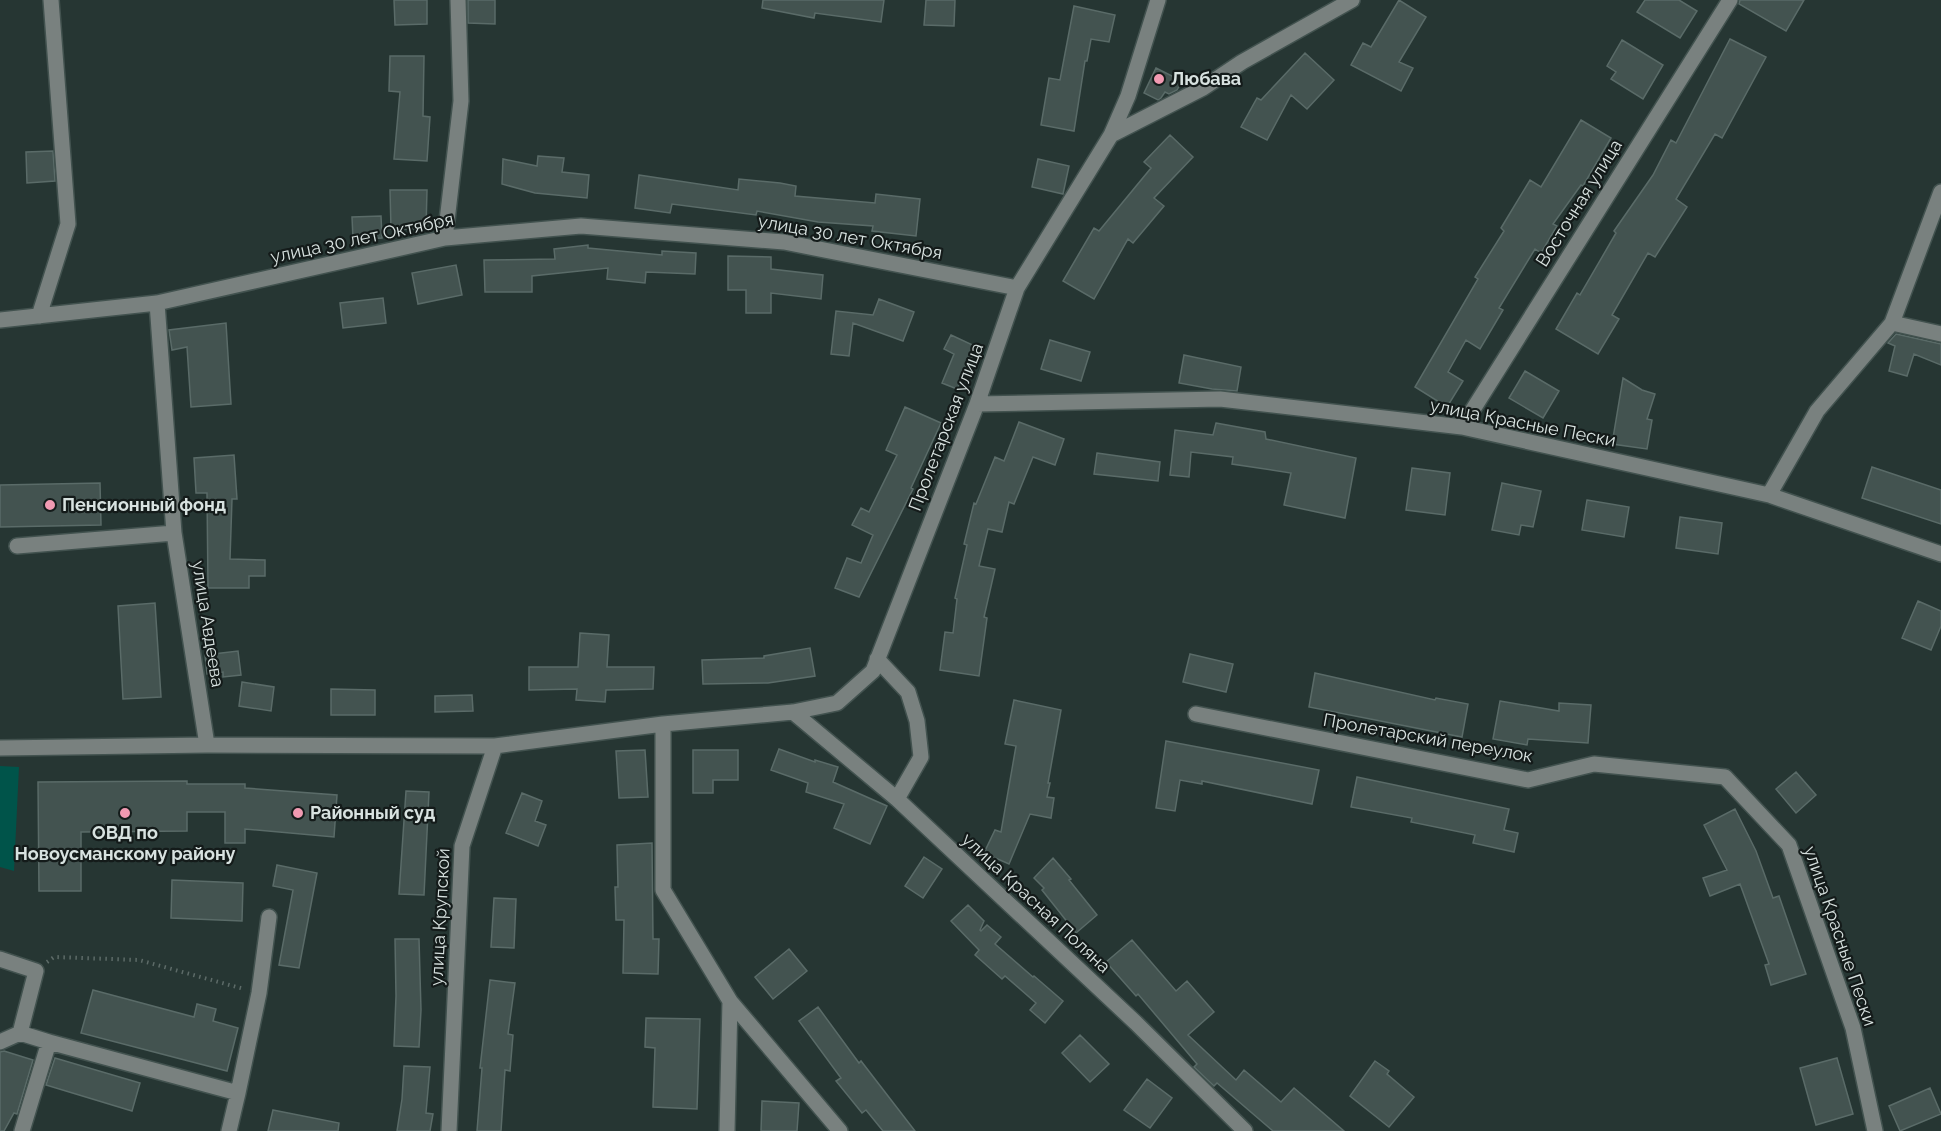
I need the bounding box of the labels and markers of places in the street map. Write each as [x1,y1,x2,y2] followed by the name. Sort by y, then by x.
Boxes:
[1171,68,1241,89] place label: Любава
[1152,72,1166,86] marker: Любава
[62,494,226,515] place label: Пенсионный фонд
[43,498,57,512] marker: Пенсионный фонд
[310,802,435,823] place label: Районный суд
[118,806,132,820] marker: ОВД по Новоусманскому району
[291,806,305,820] marker: Районный суд
[15,822,236,864] place label: ОВД по Новоусманскому району

